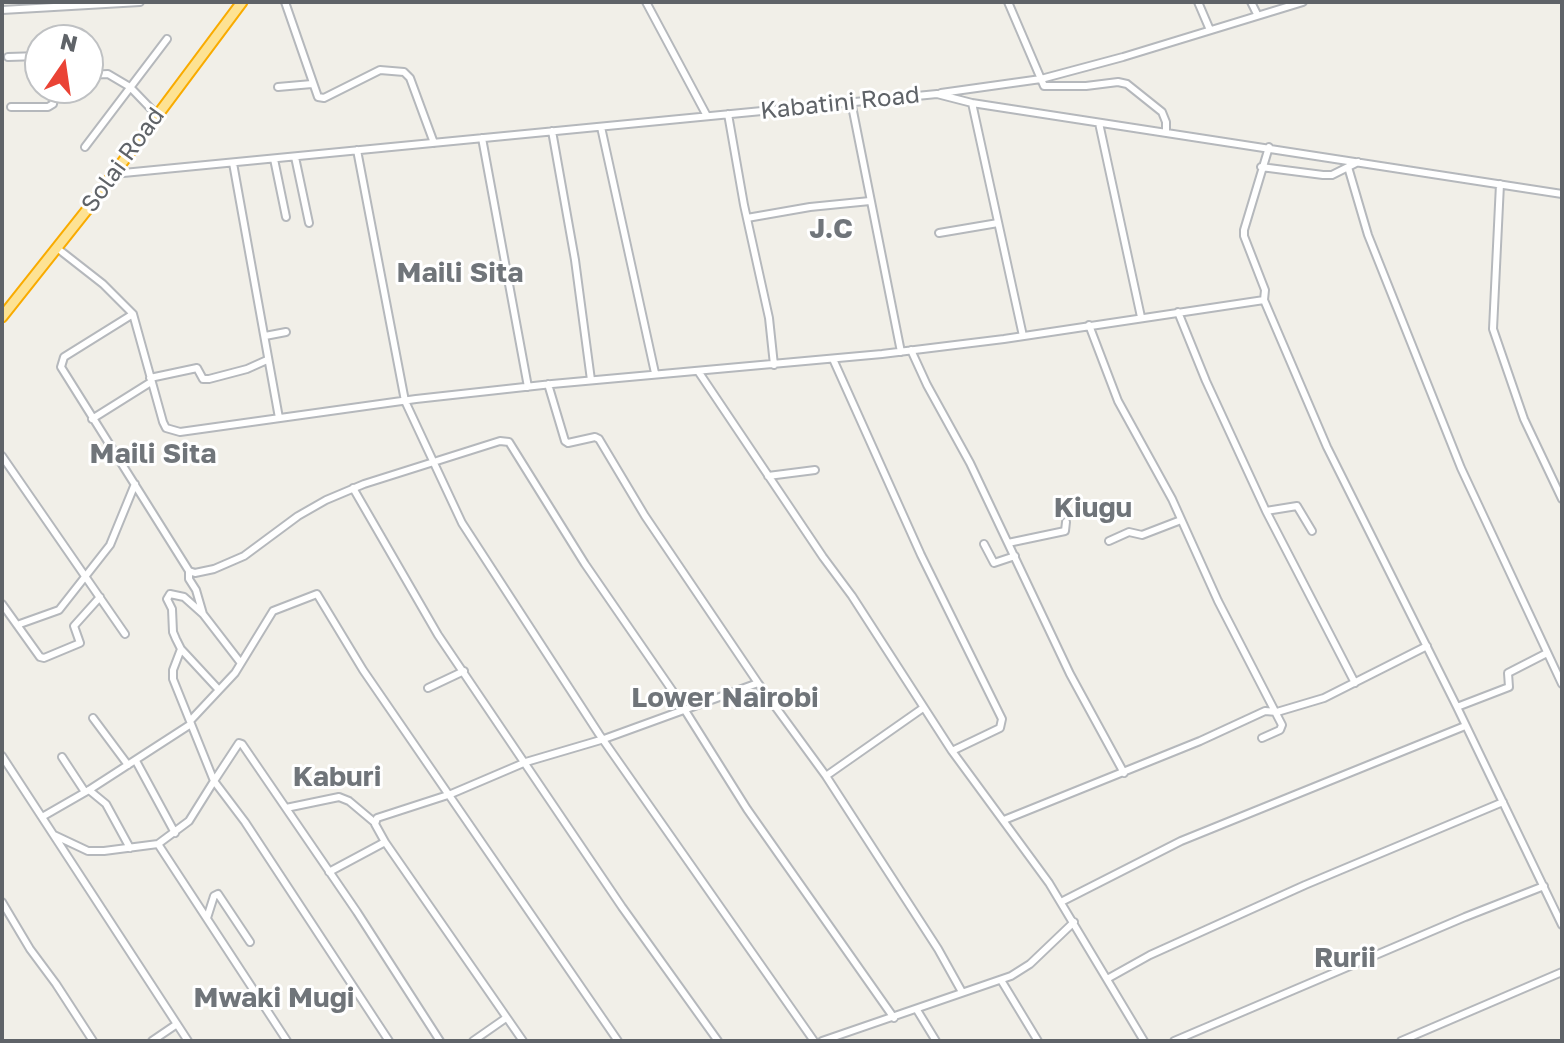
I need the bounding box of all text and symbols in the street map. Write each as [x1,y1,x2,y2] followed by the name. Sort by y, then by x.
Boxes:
[24,24,104,104] north arrow
[58,27,80,57] text: N
[759,80,921,126] street label: Kabatini Road
[75,102,171,218] street label: Solai Road
[809,212,853,246] district label: J.C
[397,256,523,290] district label: Maili Sita
[90,437,216,471] district label: Maili Sita
[1054,491,1132,525] district label: Kiugu
[631,681,819,715] district label: Lower Nairobi
[293,760,381,794] district label: Kaburi
[1314,941,1376,975] district label: Rurii
[193,981,355,1015] district label: Mwaki Mugi

